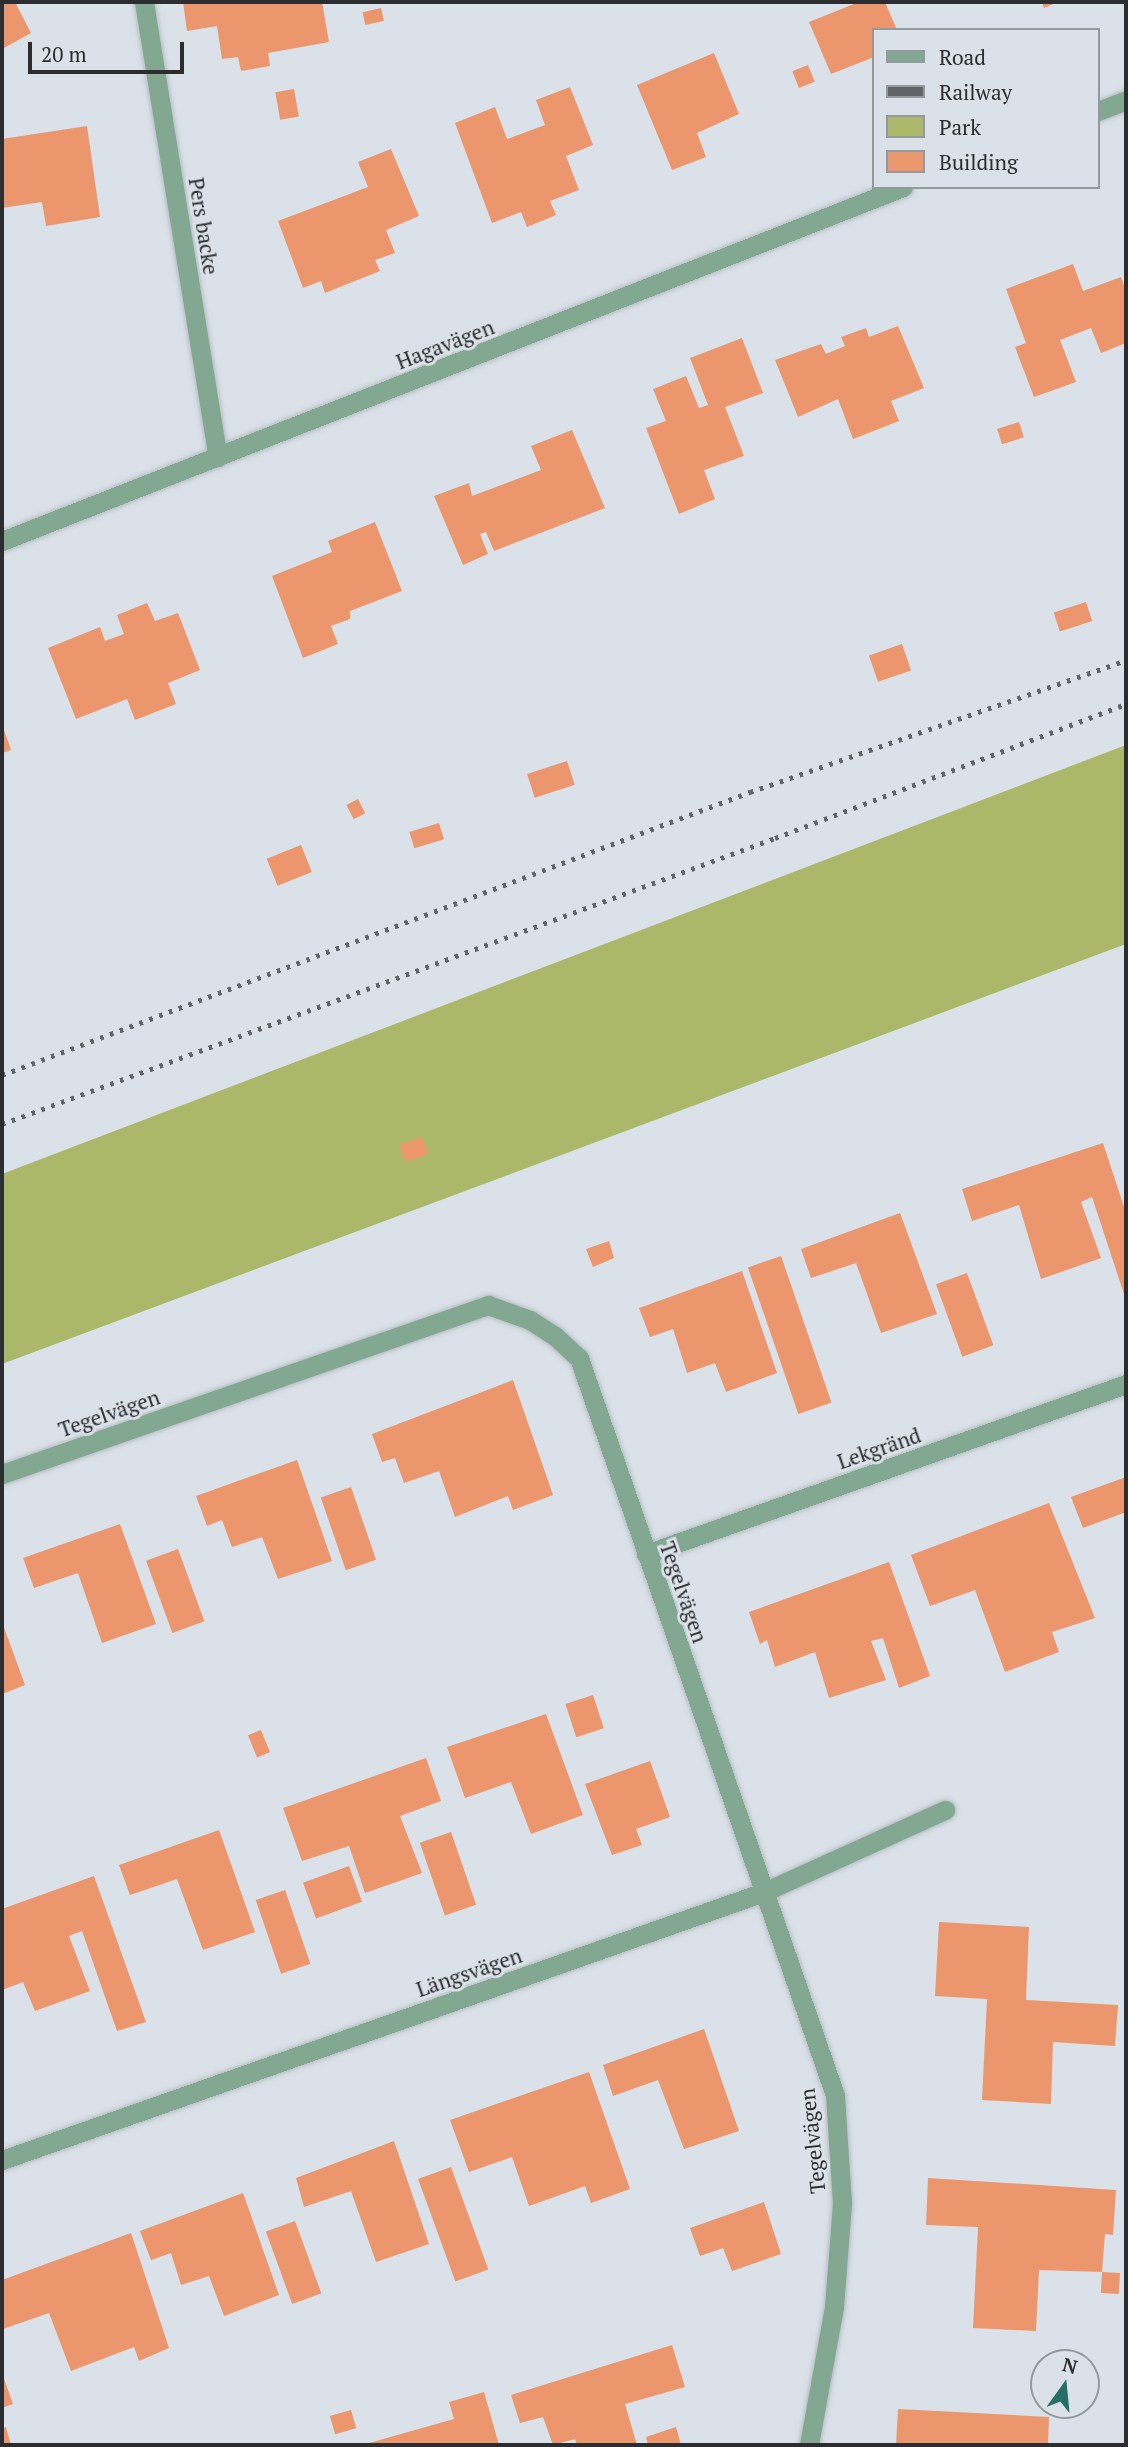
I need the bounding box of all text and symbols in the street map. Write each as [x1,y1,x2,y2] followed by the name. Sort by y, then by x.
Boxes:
[32,28,187,72] scale bar
[872,28,1100,189] legend
[41,40,87,68] text: 20 m
[939,43,986,71] text: Road
[939,78,1012,106] text: Railway
[939,113,981,141] text: Park
[939,148,1018,176] text: Building
[184,176,224,276] street label: Pers backe
[392,314,498,374] street label: Hagavägen
[55,1384,163,1442] street label: Tegelvägen
[834,1422,924,1474] street label: Lekgränd
[655,1538,713,1646] street label: Tegelvägen
[413,1942,525,2002] street label: Längsvägen
[794,2087,830,2195] street label: Tegelvägen
[1030,2349,1100,2419] north arrow
[1060,2351,1080,2379] text: N

